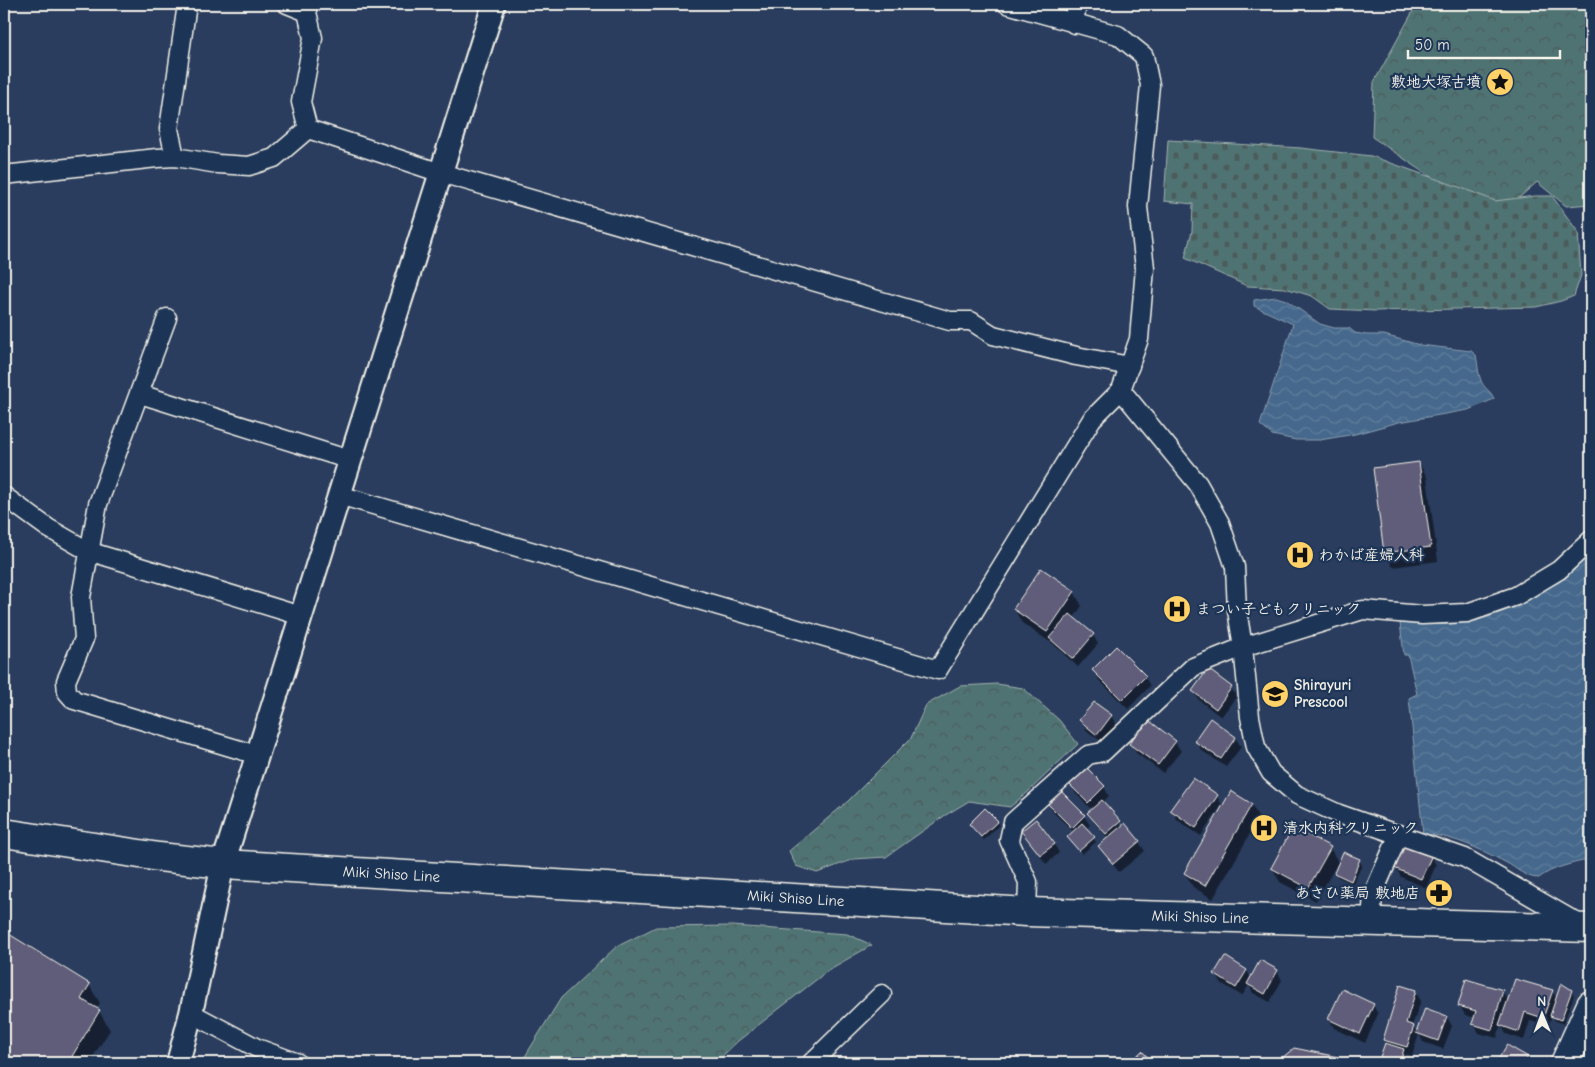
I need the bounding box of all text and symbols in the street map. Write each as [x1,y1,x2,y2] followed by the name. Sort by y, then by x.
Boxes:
[1408,28,1560,60] scale bar
[1415,36,1450,54] text: 50 m
[1485,67,1515,97] place icon: 敷地大塚古墳
[1391,73,1481,91] place label: 敷地大塚古墳
[1285,540,1315,570] hospital icon: わかば産婦人科
[1319,546,1424,564] place label: わかば産婦人科
[1162,594,1192,624] hospital icon: まつい子どもクリニック
[1196,600,1361,618] place label: まつい子どもクリニック
[1294,676,1351,711] place label: Shirayuri Prescool
[1260,679,1290,709] school or university icon: Shirayuri Prescool
[1249,813,1279,843] hospital icon: 清水内科クリニック
[1283,819,1418,837] place label: 清水内科クリニック
[342,862,441,886] street label: Miki Shiso Line
[1424,878,1454,908] pharmacy icon: あさひ薬局 敷地店
[1295,884,1420,902] place label: あさひ薬局 敷地店
[747,886,845,910] street label: Miki Shiso Line
[1151,907,1250,927] street label: Miki Shiso Line
[1518,990,1568,1040] north arrow
[1537,993,1546,1010] text: N

